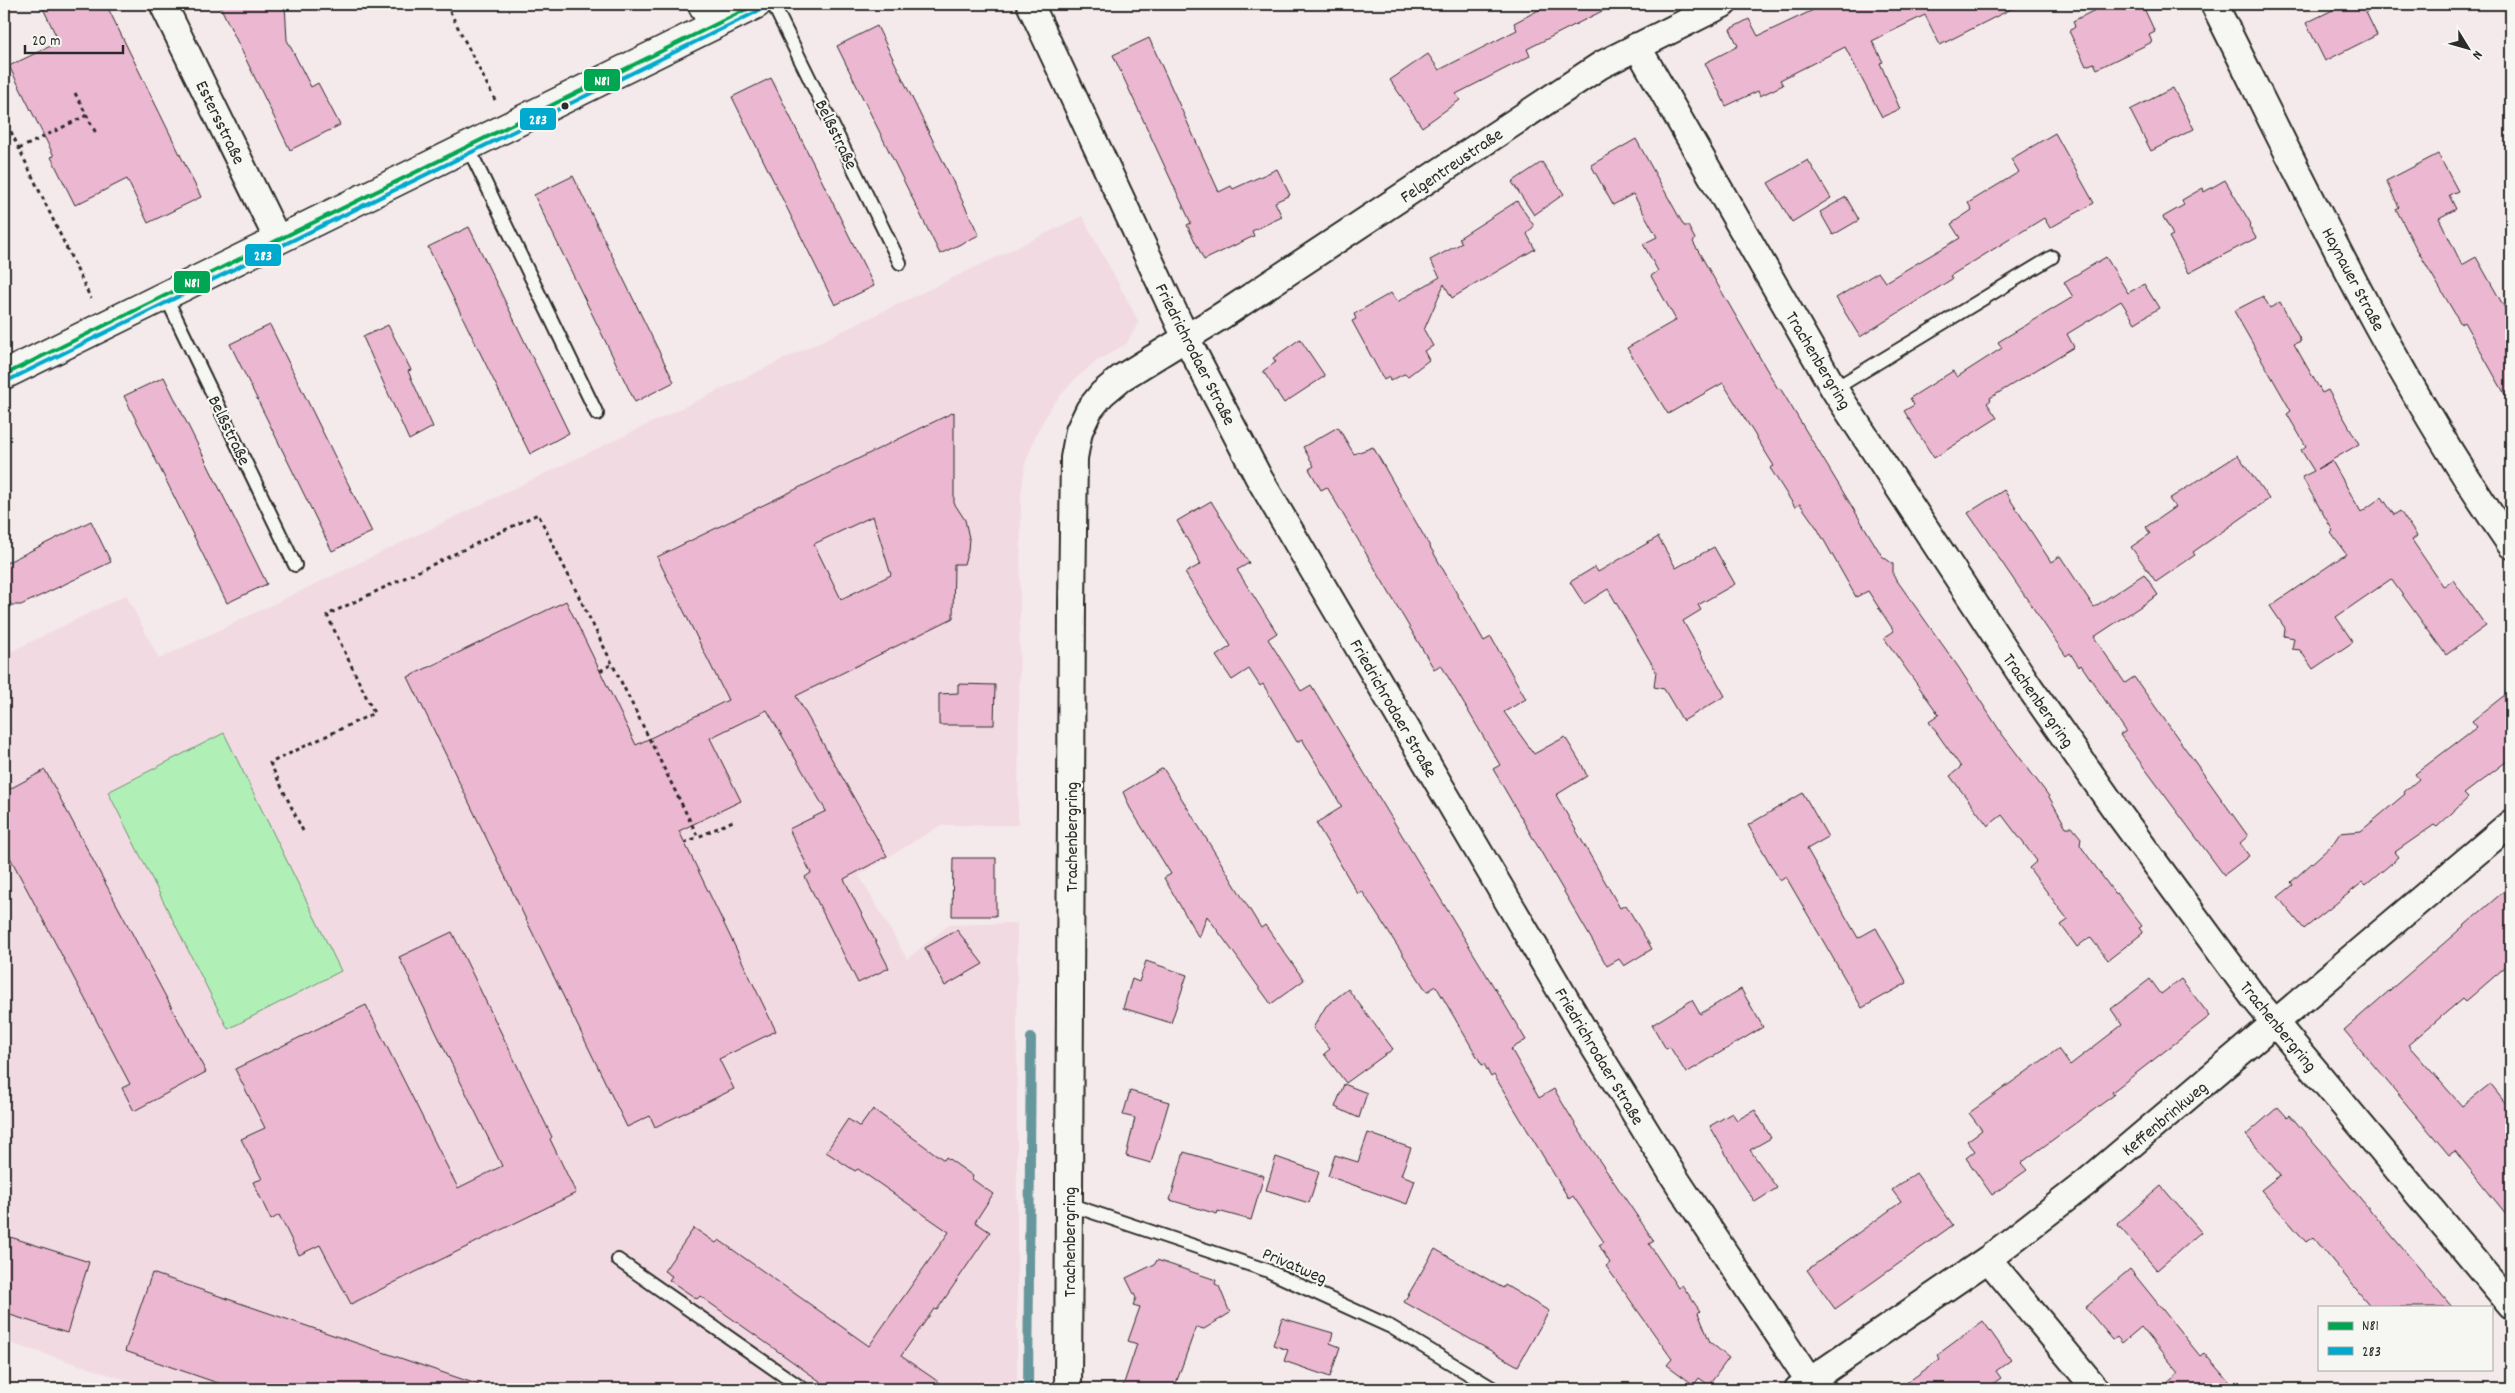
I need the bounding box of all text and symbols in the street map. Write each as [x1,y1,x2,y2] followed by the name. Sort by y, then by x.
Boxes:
[25,22,122,54] scale bar
[2442,22,2492,72] north arrow
[32,31,60,53] text: 20 m
[2467,46,2487,63] text: N
[583,68,621,92] line badge: N81
[594,72,610,92] text: N81
[188,77,250,169] street label: Estersstraße
[807,96,862,174] street label: Belßstraße
[560,101,570,111] unlabelled marker
[519,107,557,131] line badge: 283
[529,111,547,131] text: 283
[1396,123,1509,211] street label: Felgentreustraße
[2314,224,2390,337] street label: Haynauer Straße
[244,243,282,267] line badge: 283
[254,247,272,267] text: 283
[173,270,211,294] line badge: N81
[184,274,200,294] text: N81
[1147,280,1240,430] street label: Friedrichrodaer Straße
[1778,307,1856,415] street label: Trachenbergring
[200,392,255,470] street label: Belßstraße
[1342,635,1442,783] street label: Friedrichrodaer Straße
[1995,649,2079,754] street label: Trachenbergring
[1061,782,1086,892] street label: Trachenbergring
[2233,977,2322,1078] street label: Trachenbergring
[1547,984,1649,1131] street label: Friedrichrodaer Straße
[2117,1076,2214,1163] street label: Keffenbrinkweg
[1059,1187,1084,1297] street label: Trachenbergring
[1258,1242,1330,1292] street label: Privatweg
[2318,1306,2492,1370] legend
[2362,1316,2379,1338] text: N81
[2362,1342,2381,1364] text: 283

